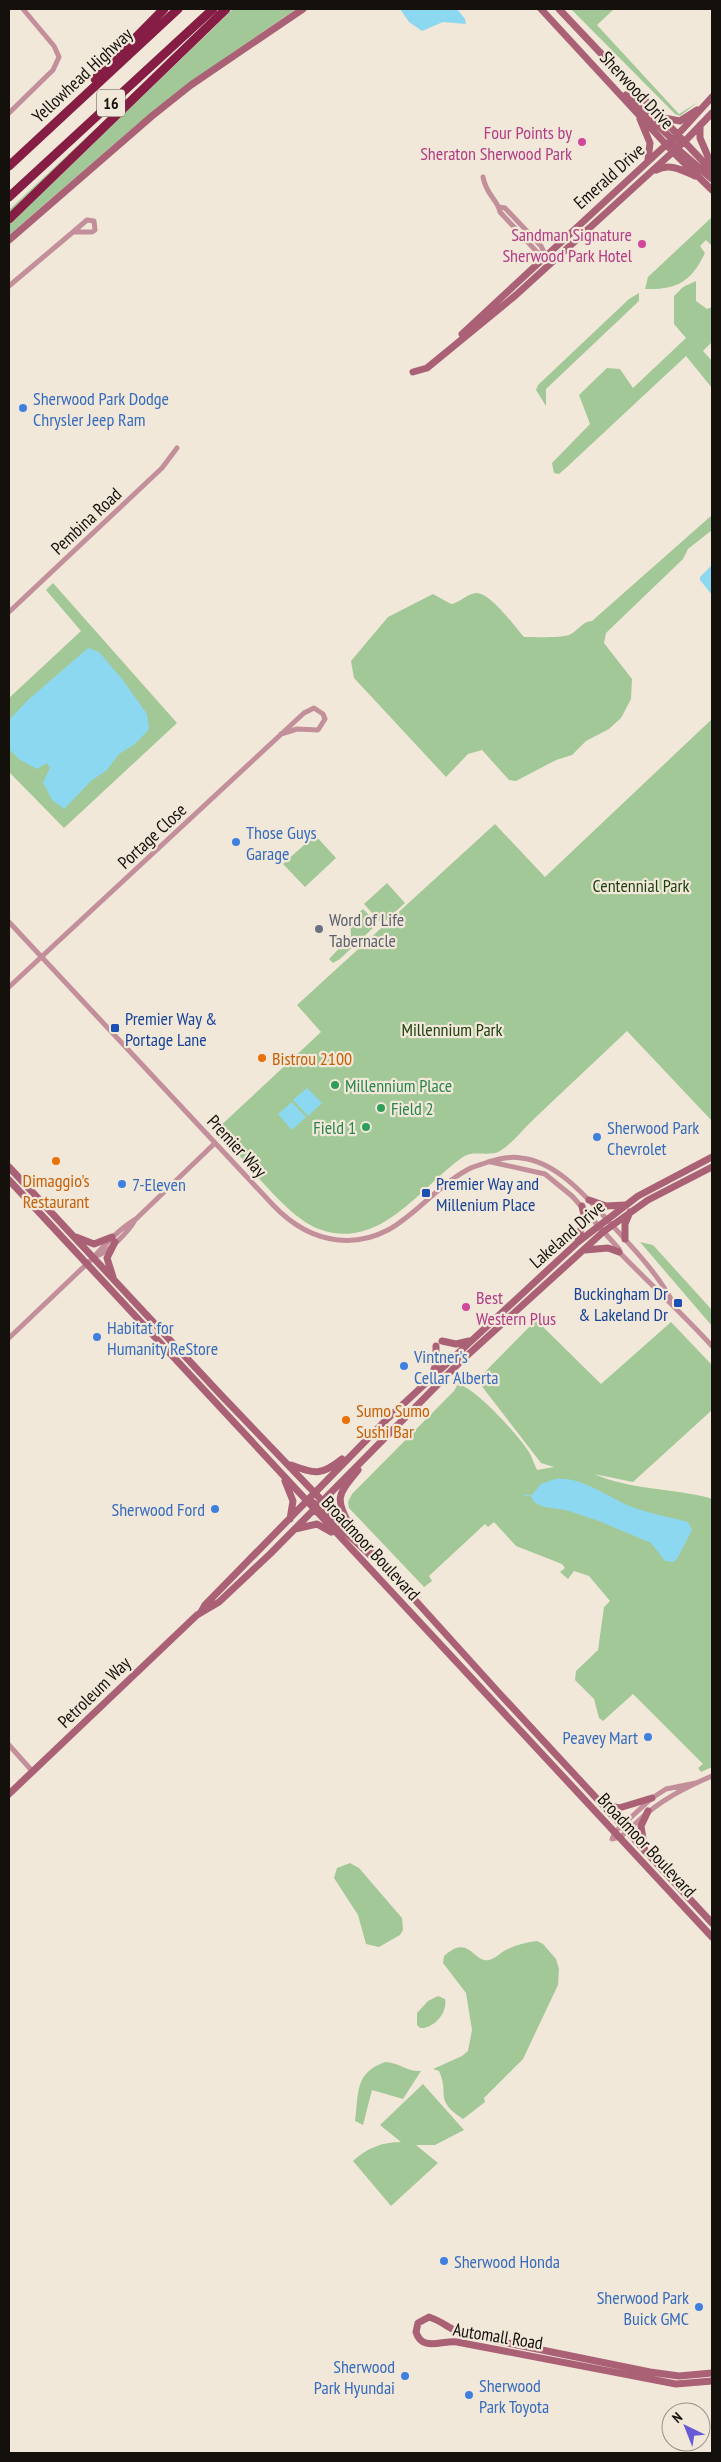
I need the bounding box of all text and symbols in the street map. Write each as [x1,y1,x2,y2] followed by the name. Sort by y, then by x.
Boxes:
[27,22,137,127] street label: Yellowhead Highway
[595,46,679,134] street label: Sherwood Drive
[97,90,125,116] road number: 16
[420,121,572,165] place label: Four Points by Sheraton Sherwood Park
[576,136,588,148] marker: Four Points by Sheraton Sherwood Park
[569,138,649,214] street label: Emerald Drive
[502,223,633,267] place label: Sandman Signature Sherwood Park Hotel
[636,238,648,250] marker: Sandman Signature Sherwood Park Hotel
[33,387,169,431] place label: Sherwood Park Dodge Chrysler Jeep Ram
[17,402,29,414] marker: Sherwood Park Dodge Chrysler Jeep Ram
[46,483,126,559] street label: Pembina Road
[113,798,191,874] street label: Portage Close
[246,821,317,865] place label: Those Guys Garage
[230,836,242,848] marker: Those Guys Garage
[593,874,690,897] park label: Centennial Park
[329,908,404,952] place label: Word of Life Tabernacle
[313,923,325,935] marker: Word of Life Tabernacle
[125,1007,217,1051] place label: Premier Way & Portage Lane
[402,1018,503,1041] park label: Millennium Park
[109,1022,121,1034] marker: Premier Way & Portage Lane
[272,1047,352,1070] place label: Bistrou 2100
[256,1052,268,1064] marker: Bistrou 2100
[345,1074,452,1097] place label: Millennium Place
[329,1079,341,1091] marker: Millennium Place
[391,1097,434,1120] place label: Field 2
[375,1102,387,1114] marker: Field 2
[202,1110,272,1182] street label: Premier Way
[313,1116,356,1139] place label: Field 1
[607,1116,699,1160] place label: Sherwood Park Chevrolet
[360,1121,372,1133] marker: Field 1
[591,1131,603,1143] marker: Sherwood Park Chevrolet
[50,1155,62,1167] marker: Dimaggio's Restaurant
[22,1169,90,1213] place label: Dimaggio's Restaurant
[436,1172,539,1216] place label: Premier Way and Millenium Place
[132,1173,186,1196] place label: 7-Eleven
[116,1178,128,1190] marker: 7-Eleven
[420,1187,432,1199] marker: Premier Way and Millenium Place
[525,1195,609,1273] street label: Lakeland Drive
[574,1282,668,1326] place label: Buckingham Dr & Lakeland Dr
[476,1286,556,1330] place label: Best Western Plus
[672,1297,684,1309] marker: Buckingham Dr & Lakeland Dr
[460,1301,472,1313] marker: Best Western Plus
[107,1316,218,1360] place label: Habitat for Humanity ReStore
[91,1331,103,1343] marker: Habitat for Humanity ReStore
[413,1345,499,1389] place label: Vintner's Cellar Alberta
[398,1360,410,1372] marker: Vintner's Cellar Alberta
[356,1399,430,1443] place label: Sumo Sumo Sushi Bar
[340,1414,352,1426] marker: Sumo Sumo Sushi Bar
[317,1491,425,1605] street label: Broadmoor Boulevard
[111,1498,205,1521] place label: Sherwood Ford
[209,1503,221,1515] marker: Sherwood Ford
[53,1651,136,1733] street label: Petroleum Way
[563,1726,638,1749] place label: Peavey Mart
[642,1731,654,1743] marker: Peavey Mart
[593,1788,701,1902] street label: Broadmoor Boulevard
[454,2250,560,2273] place label: Sherwood Honda
[438,2255,450,2267] marker: Sherwood Honda
[597,2286,689,2330] place label: Sherwood Park Buick GMC
[693,2301,705,2313] marker: Sherwood Park Buick GMC
[451,2318,545,2354] street label: Automall Road
[314,2355,395,2399] place label: Sherwood Park Hyundai
[399,2370,411,2382] marker: Sherwood Park Hyundai
[479,2374,549,2418] place label: Sherwood Park Toyota
[463,2389,475,2401] marker: Sherwood Park Toyota
[661,2402,711,2452] north arrow
[668,2408,686,2427] text: N

